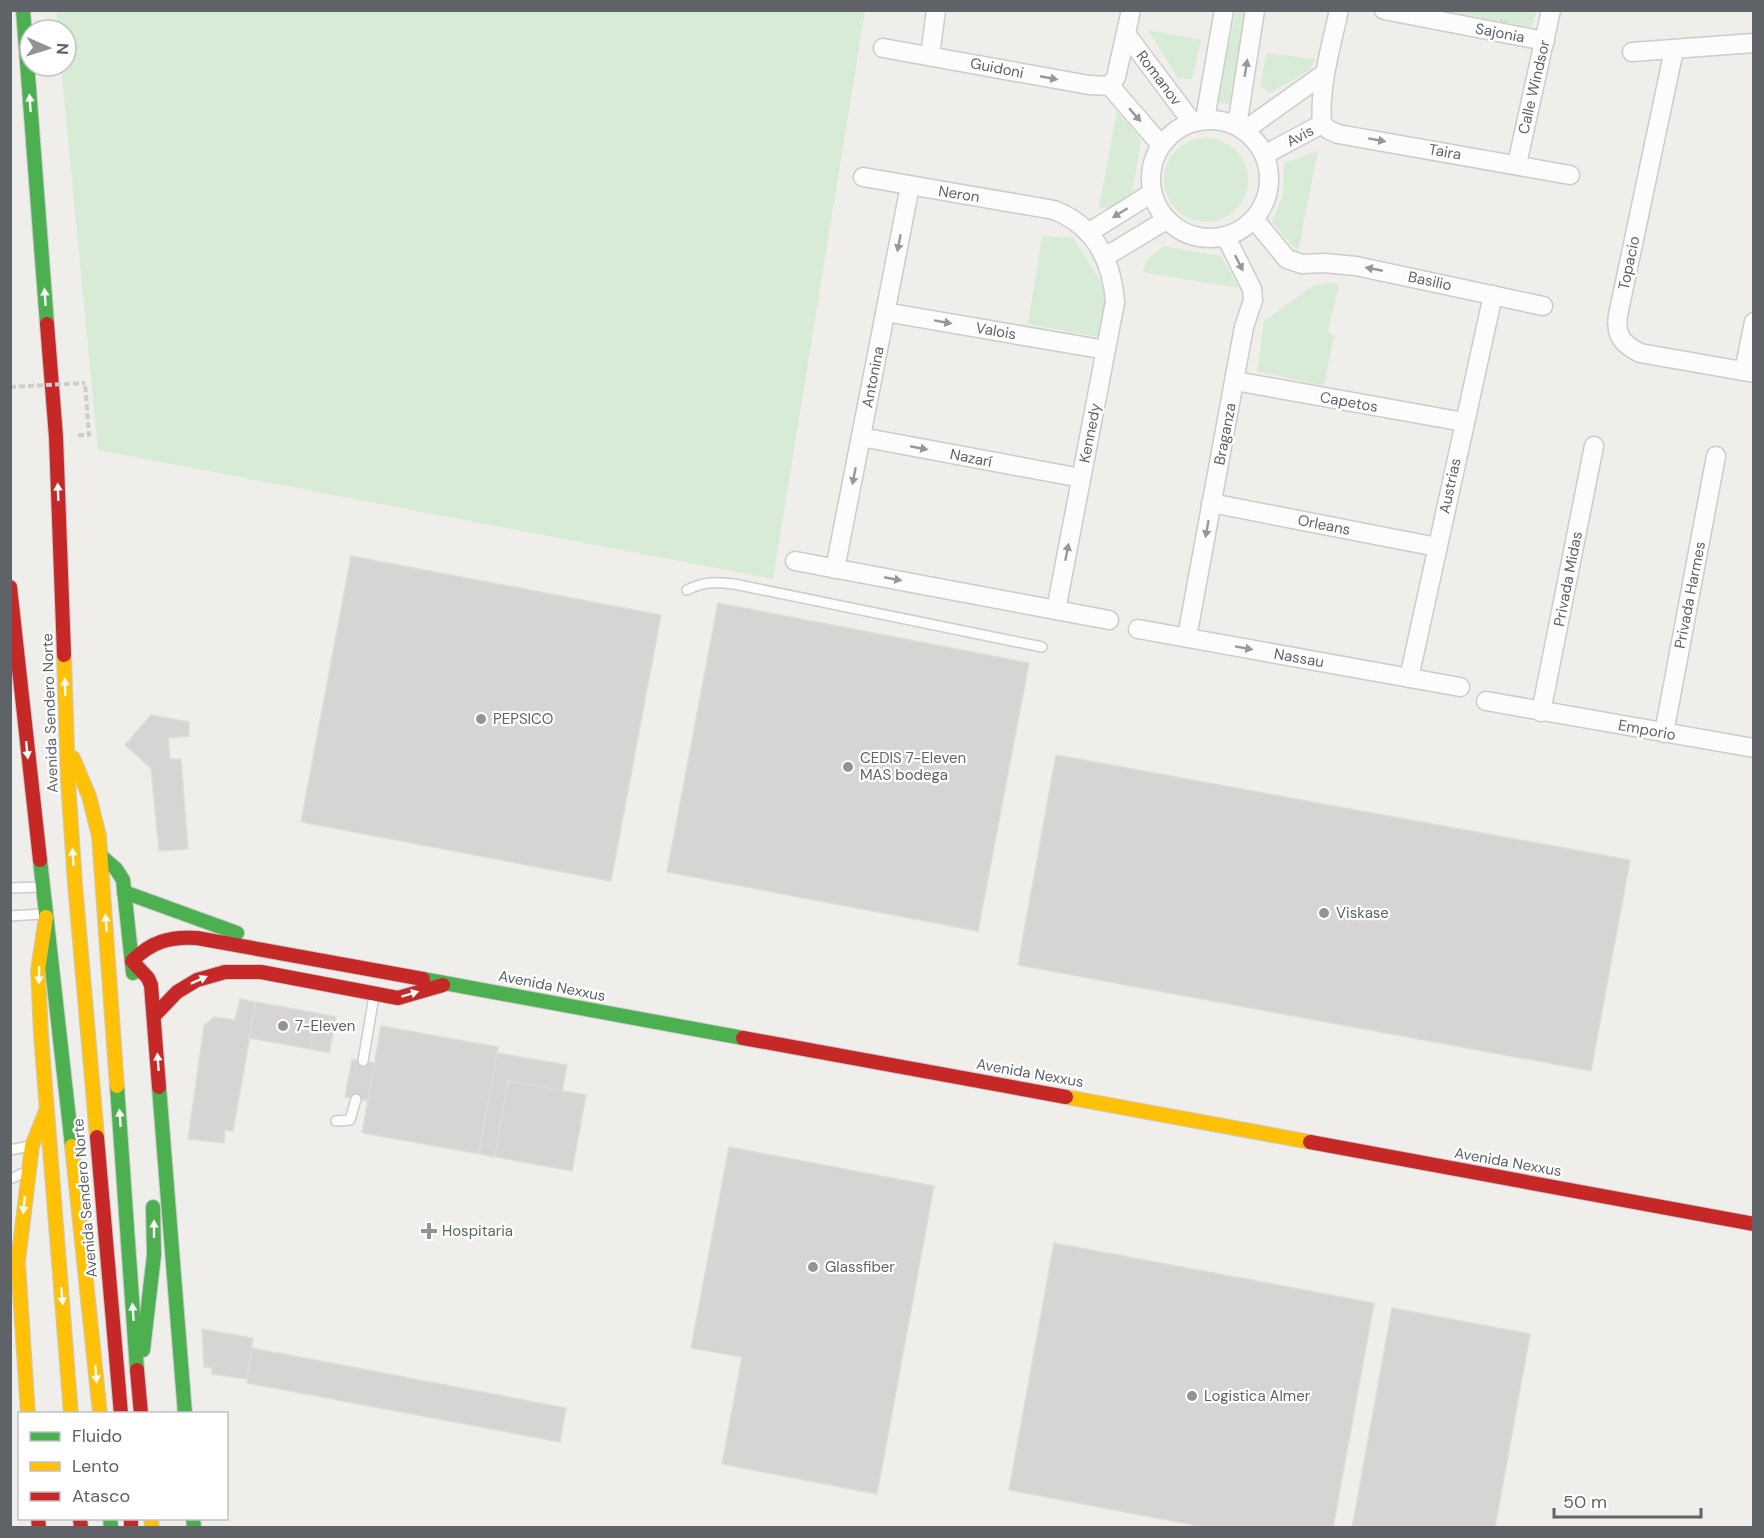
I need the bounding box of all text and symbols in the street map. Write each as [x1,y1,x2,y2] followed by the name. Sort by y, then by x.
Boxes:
[18,18,78,78] north arrow
[1474,18,1526,48] street label: Sajonia
[1513,37,1555,136] street label: Calle Windsor
[52,42,73,55] text: N
[1132,46,1186,110] street label: Romanov
[969,53,1025,83] street label: Guidoni
[1241,58,1250,77] one-way arrow
[1040,74,1059,83] one-way arrow
[25,93,35,112] one-way arrow
[1129,107,1142,123] one-way arrow
[1283,121,1317,151] street label: Avis
[1367,136,1386,145] one-way arrow
[1427,139,1463,165] street label: Taira
[937,181,981,207] street label: Neron
[1112,207,1128,218] one-way arrow
[894,234,903,253] one-way arrow
[1614,234,1644,292] street label: Topacio
[1234,254,1244,272] one-way arrow
[1364,264,1383,273] one-way arrow
[1406,267,1454,295] street label: Basilio
[40,288,50,307] one-way arrow
[933,318,952,327] one-way arrow
[974,318,1018,344] street label: Valois
[857,345,889,409] street label: Antonina
[1318,387,1380,417] street label: Capetos
[1074,401,1106,464] street label: Kennedy
[1209,401,1241,467] street label: Braganza
[909,444,928,453] one-way arrow
[948,444,994,472] street label: Nazarí
[1434,456,1466,516] street label: Austrias
[848,467,858,485] one-way arrow
[54,482,63,501] one-way arrow
[1296,510,1352,540] street label: Orleans
[1202,520,1211,539] one-way arrow
[1549,530,1587,628] street label: Privada Midas
[1670,540,1710,650] street label: Privada Harmes
[1063,543,1072,562] one-way arrow
[883,575,902,584] one-way arrow
[37,633,63,793] street label: Avenida Sendero Norte
[1235,644,1254,653] one-way arrow
[1272,644,1326,672] street label: Nassau
[60,677,70,696] one-way arrow
[493,709,553,729] place label: PEPSICO
[474,712,488,726] marker: PEPSICO
[1617,715,1677,745] street label: Emporio
[22,740,32,759] one-way arrow
[860,748,966,785] place label: CEDIS 7-Eleven MAS bodega
[841,760,855,774] marker: CEDIS 7-Eleven MAS bodega
[69,848,78,867] one-way arrow
[1336,903,1389,923] place label: Viskase
[1317,906,1331,920] marker: Viskase
[101,914,111,933] one-way arrow
[34,965,44,984] one-way arrow
[497,966,607,1006] street label: Avenida Nexxus
[191,976,208,985] one-way arrow
[402,989,420,998] one-way arrow
[295,1016,355,1036] place label: 7-Eleven
[276,1019,290,1033] marker: 7-Eleven
[153,1053,163,1072] one-way arrow
[975,1054,1085,1092] street label: Avenida Nexxus
[115,1108,125,1127] one-way arrow
[68,1117,102,1279] street label: Avenida Sendero Norte
[1453,1143,1563,1181] street label: Avenida Nexxus
[19,1196,29,1215] one-way arrow
[149,1220,159,1239] one-way arrow
[442,1221,513,1241] place label: Hospitaria
[420,1222,438,1240] marker: Hospitaria
[825,1257,895,1277] place label: Glassfiber
[806,1260,820,1274] marker: Glassfiber
[57,1287,67,1306] one-way arrow
[129,1303,138,1322] one-way arrow
[91,1364,101,1383] one-way arrow
[1204,1386,1311,1406] place label: Logistica Almer
[1185,1389,1199,1403] marker: Logistica Almer
[18,1412,228,1520] legend
[72,1424,122,1448] text: Fluido
[72,1454,119,1478] text: Lento
[1554,1481,1701,1519] scale bar
[72,1484,130,1508] text: Atasco
[1563,1490,1607,1514] text: 50 m

